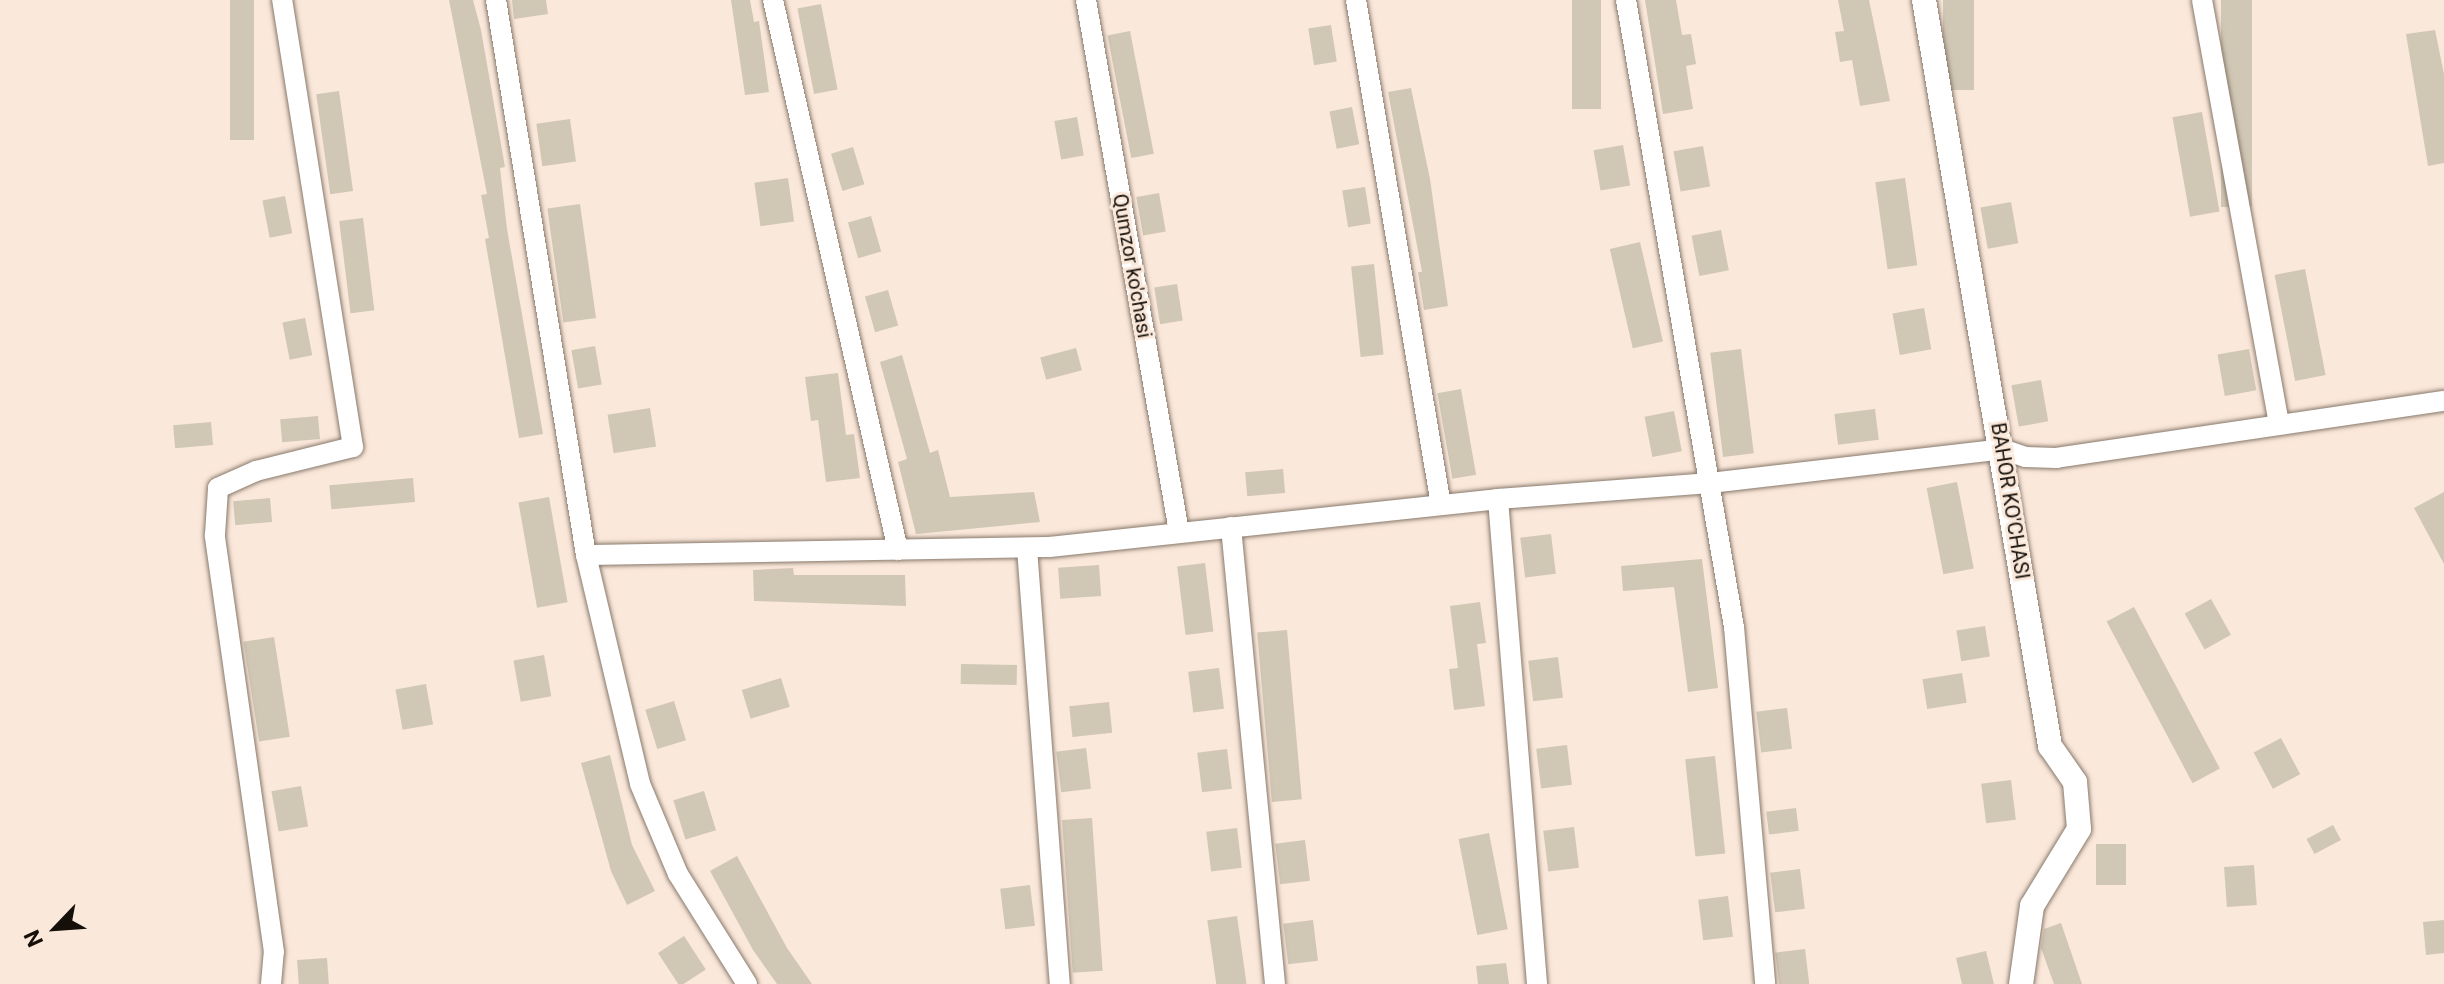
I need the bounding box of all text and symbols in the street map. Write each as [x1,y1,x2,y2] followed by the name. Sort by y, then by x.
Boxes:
[1108,192,1156,340] street label: Qumzor ko'chasi
[1986,421,2034,581] street label: BAHOR KO'CHASI
[16,888,96,968] north arrow
[19,926,48,951] text: N

